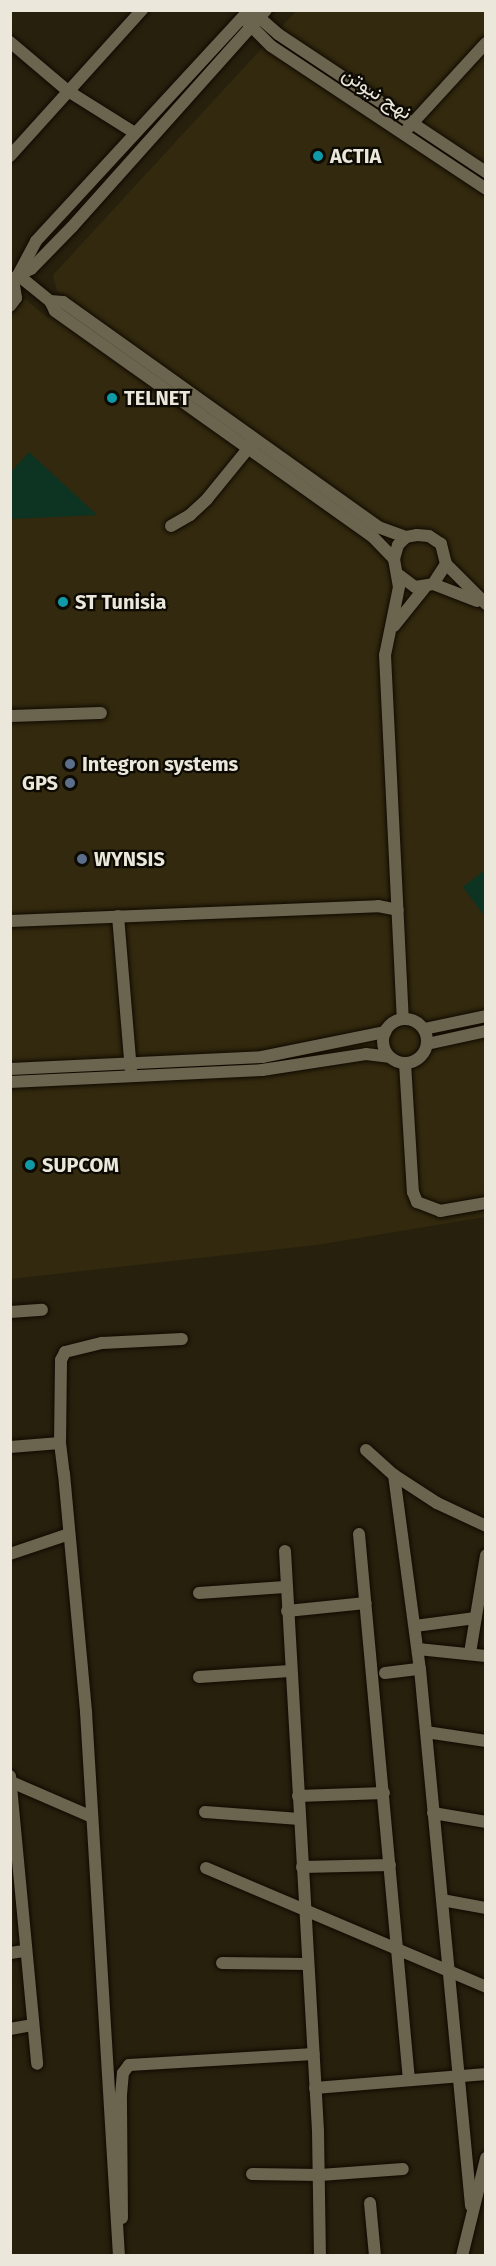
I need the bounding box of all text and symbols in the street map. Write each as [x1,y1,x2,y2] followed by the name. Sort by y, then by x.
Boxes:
[338,62,416,124] street label: نهج نيوتن
[330,144,381,168] place label: ACTIA
[311,149,325,163] marker: ACTIA
[124,386,190,410] place label: TELNET
[105,391,119,405] marker: TELNET
[75,590,166,614] place label: ST Tunisia
[56,595,70,609] marker: ST Tunisia
[82,752,238,776] place label: Integron systems
[63,757,77,771] marker: Integron systems
[22,771,58,795] place label: GPS
[63,776,77,790] marker: GPS
[94,847,165,871] place label: WYNSIS
[75,852,89,866] marker: WYNSIS
[42,1153,119,1177] place label: SUPCOM
[23,1158,37,1172] marker: SUPCOM

